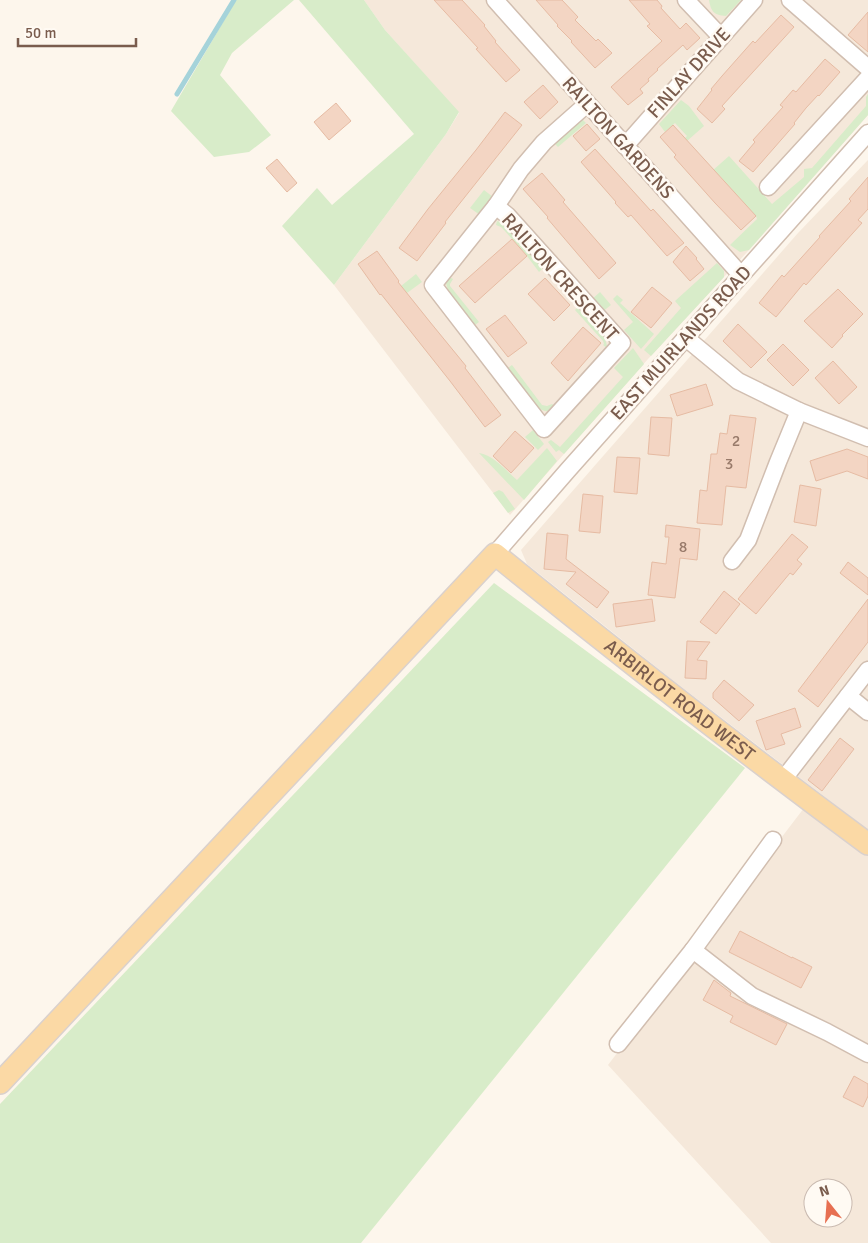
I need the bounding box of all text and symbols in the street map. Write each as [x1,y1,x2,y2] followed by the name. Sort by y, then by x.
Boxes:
[18,15,135,47] scale bar
[642,23,736,123] street label: FINLAY DRIVE
[25,24,56,42] text: 50 m
[557,72,679,204] street label: RAILTON GARDENS
[496,208,624,346] street label: RAILTON CRESCENT
[605,261,757,425] street label: EAST MUIRLANDS ROAD
[732,431,740,451] house number: 2
[725,454,733,474] house number: 3
[679,537,687,557] house number: 8
[599,634,760,767] street label: ARBIRLOT ROAD WEST
[803,1178,853,1228] north arrow
[817,1181,831,1201] text: N

